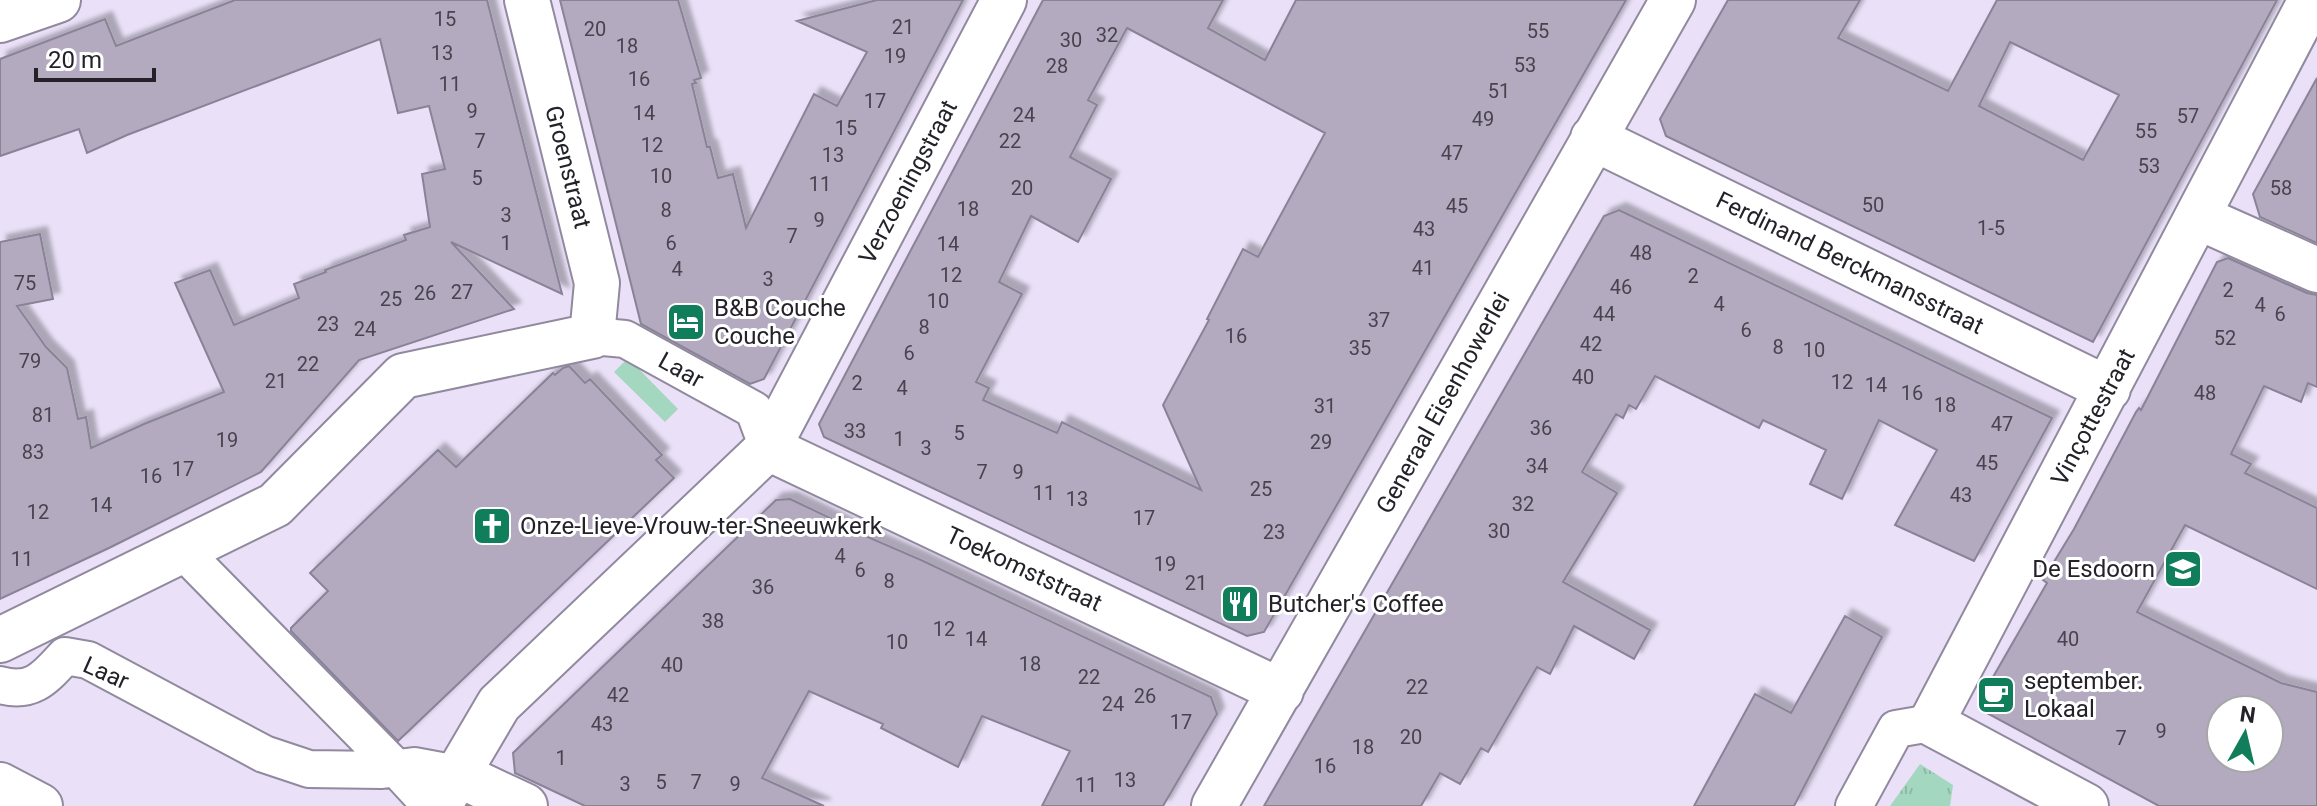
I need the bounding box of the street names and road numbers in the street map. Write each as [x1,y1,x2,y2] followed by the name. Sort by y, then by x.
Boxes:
[853,95,963,269] street label: Verzoeningstraat
[539,103,597,232] street label: Groenstraat
[1712,186,1988,340] street label: Ferdinand Berckmansstraat
[1370,287,1516,519] street label: Generaal Eisenhowerlei
[2045,344,2141,490] street label: Vinçottestraat
[654,346,708,394] street label: Laar
[942,521,1106,617] street label: Toekomststraat
[79,651,133,695] street label: Laar

